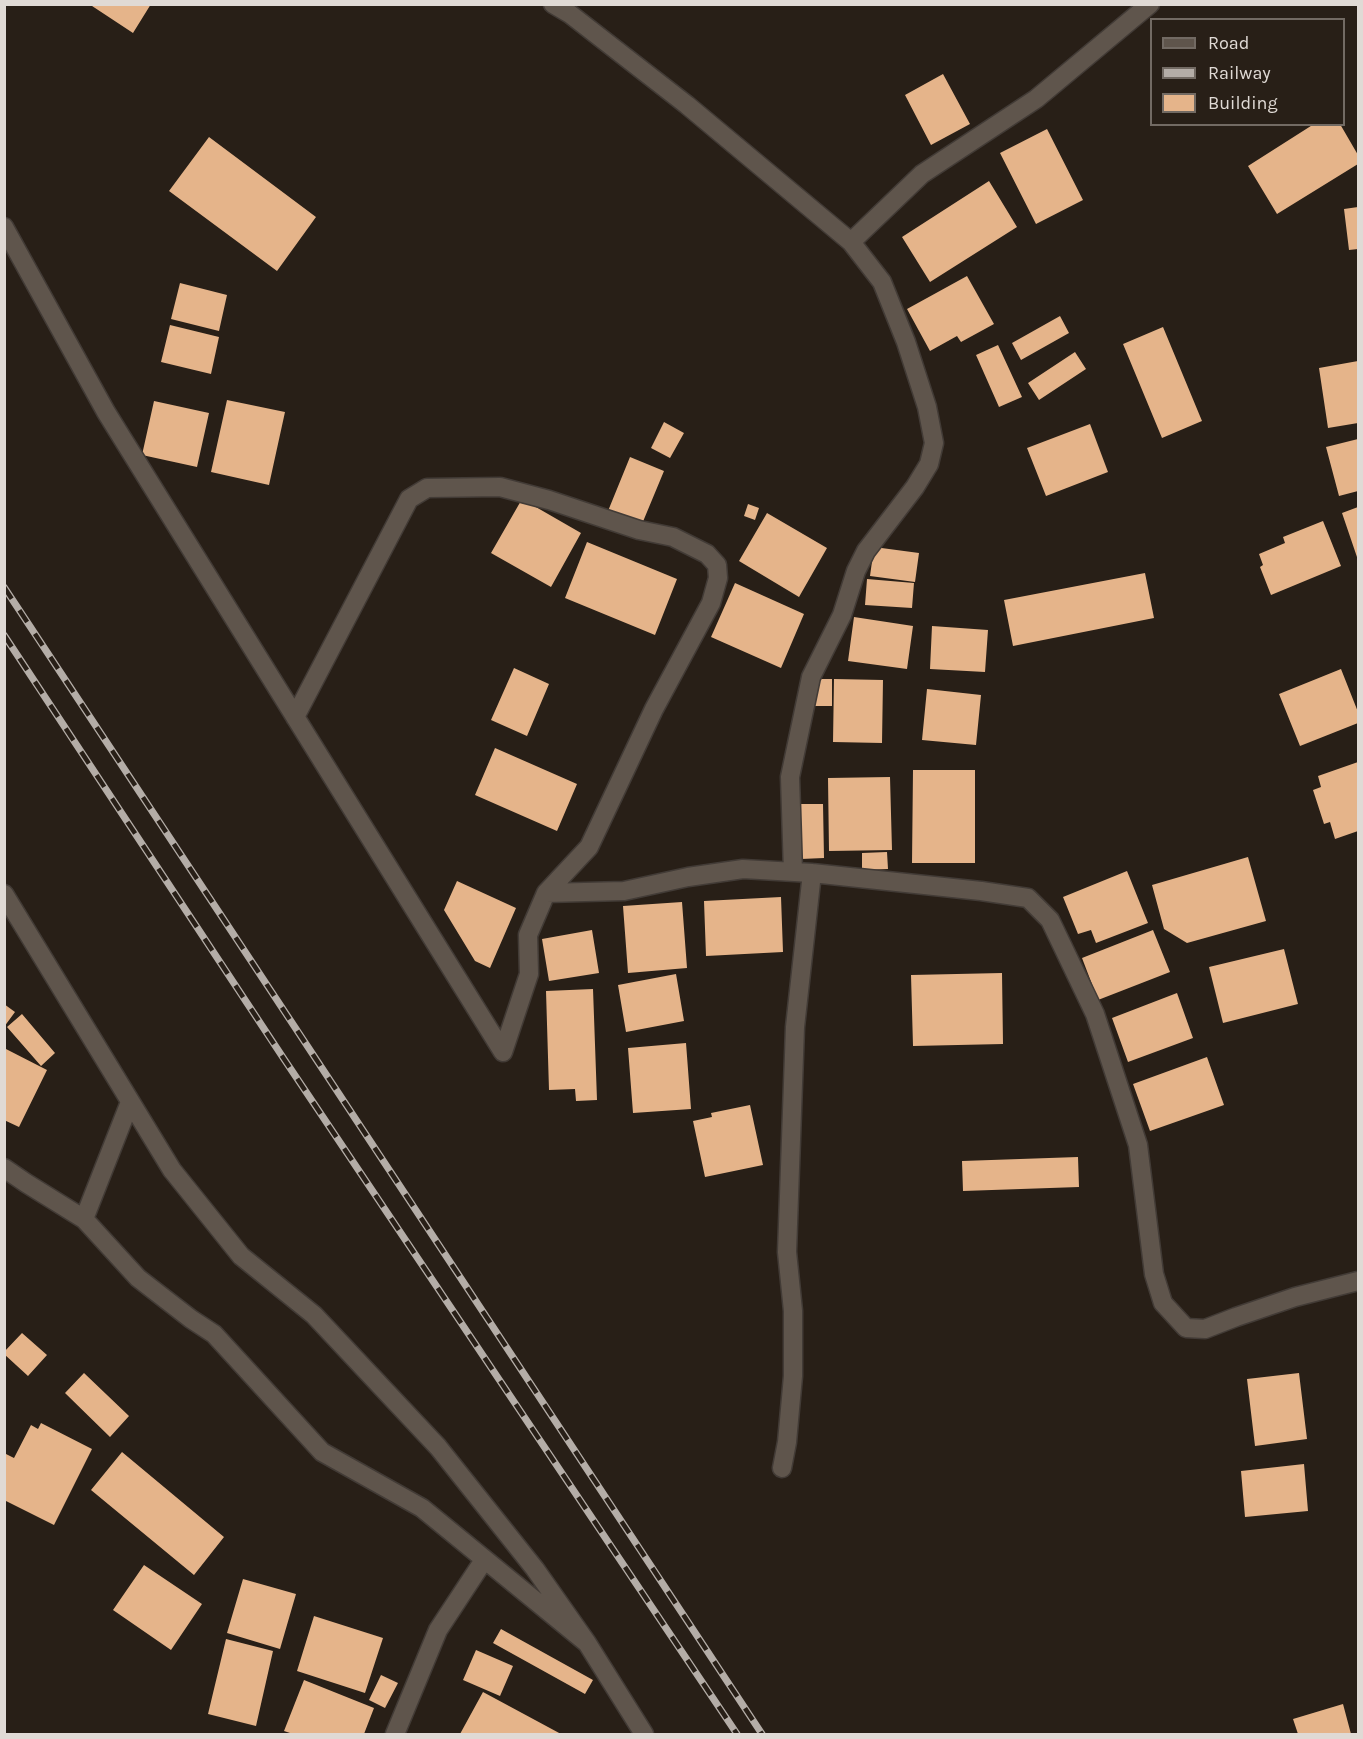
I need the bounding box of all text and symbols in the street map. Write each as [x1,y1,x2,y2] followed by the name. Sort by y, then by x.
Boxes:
[1150,18,1345,126] legend
[1208,32,1249,54] text: Road
[1208,62,1271,84] text: Railway
[1208,92,1278,114] text: Building

